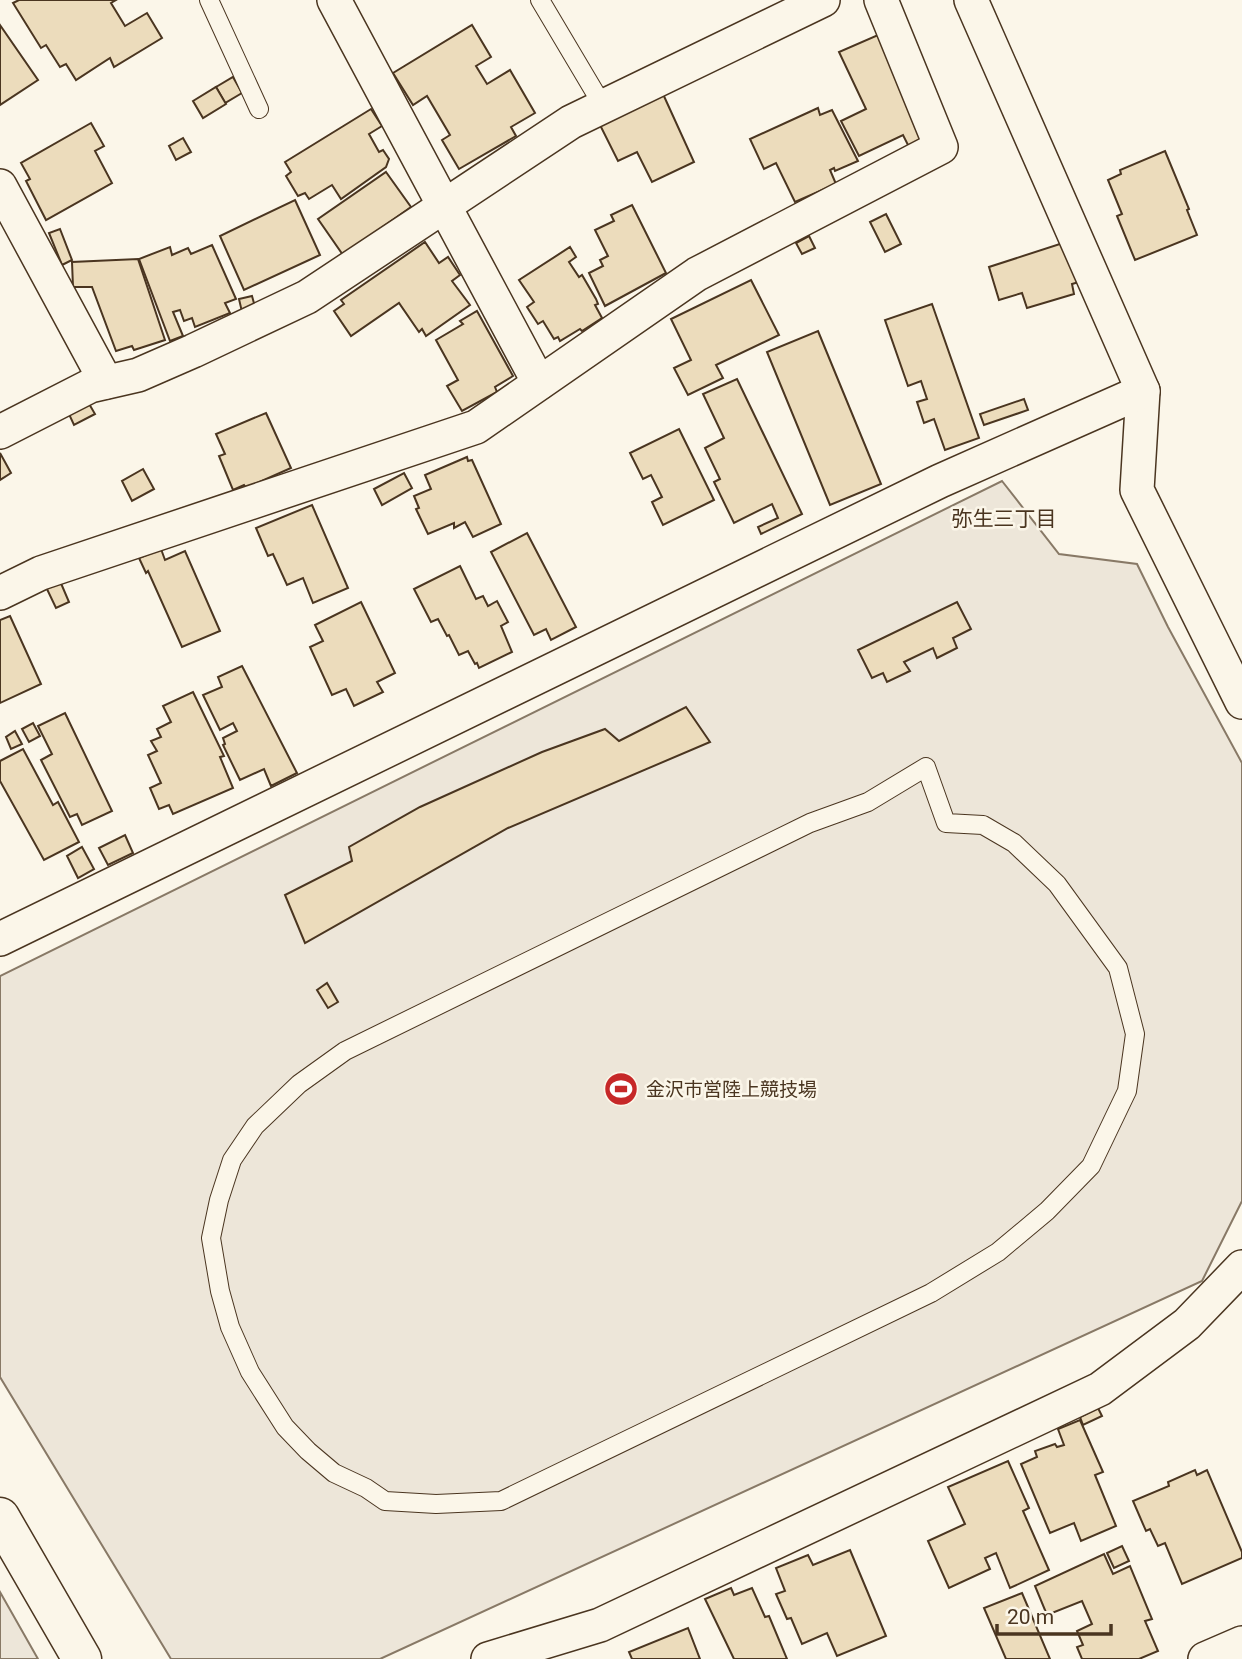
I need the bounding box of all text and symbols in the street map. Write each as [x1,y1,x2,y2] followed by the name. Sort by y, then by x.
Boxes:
[952,507,1057,531] district label: 弥生三丁目
[602,1070,640,1108] sports icon: 金沢市営陸上競技場
[646,1078,817,1101] place label: 金沢市営陸上競技場
[997,1592,1111,1636] scale bar
[1007,1605,1054,1629] text: 20 m

